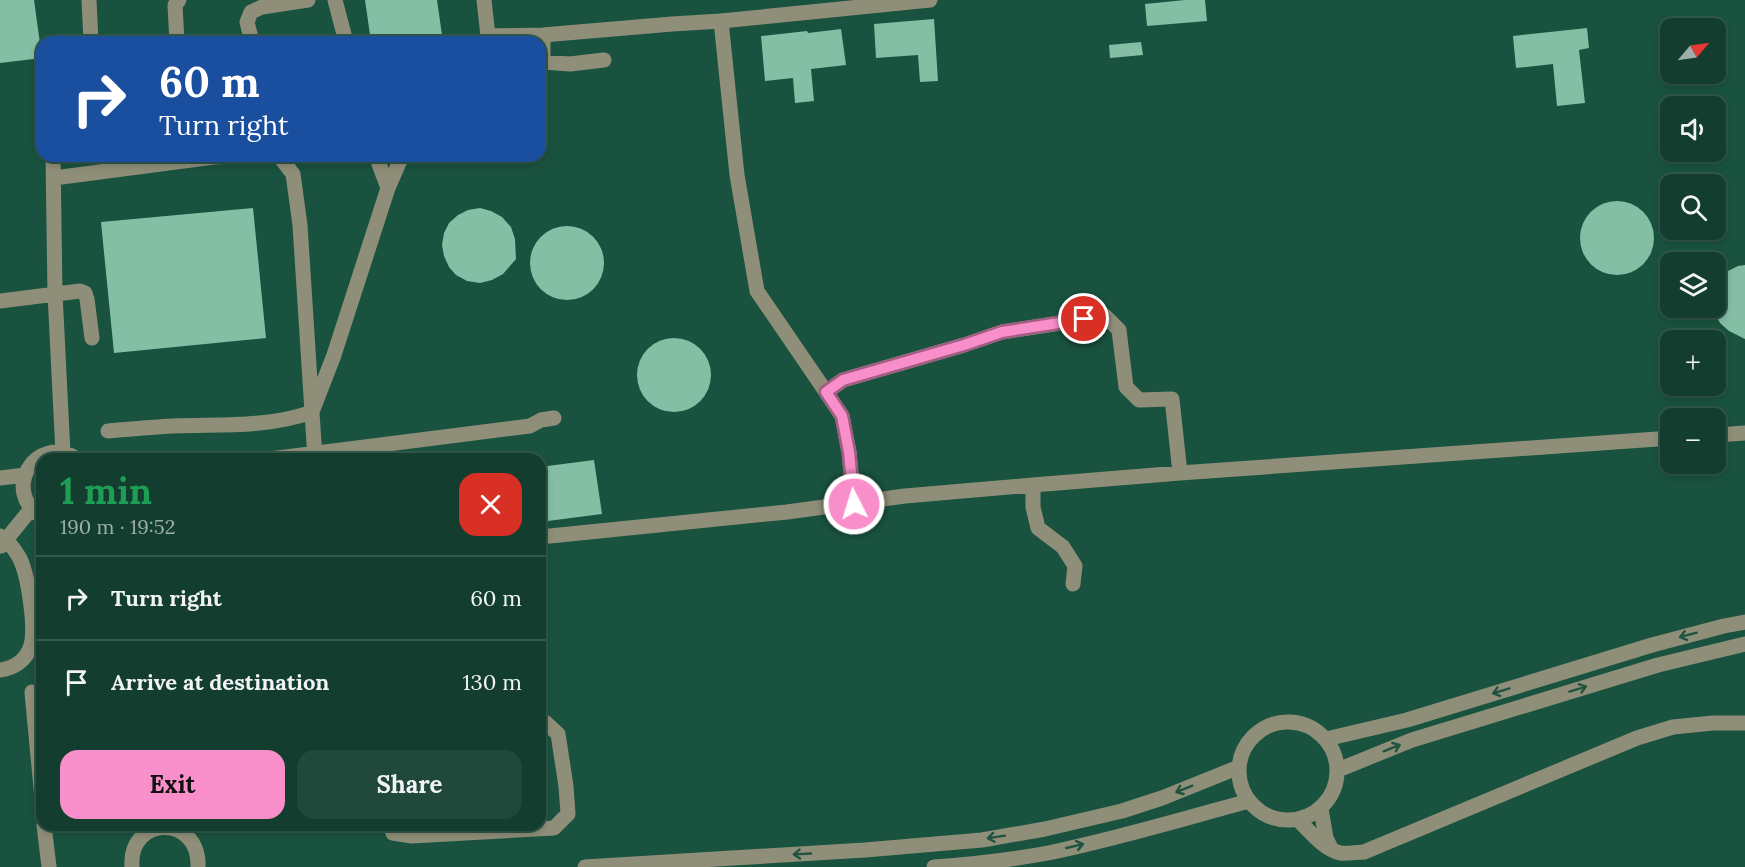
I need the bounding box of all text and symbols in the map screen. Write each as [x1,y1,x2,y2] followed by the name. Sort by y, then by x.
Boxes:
[1660,18,1726,84] north arrow
[1660,18,1726,474] map controls
[159,55,260,109] text: 60 m
[60,60,138,138] icon: right
[1660,96,1726,162] button: sound
[159,108,288,142] text: Turn right
[1660,174,1726,240] button: search
[1660,252,1726,318] button: layers
[1058,293,1109,344] pin
[1067,302,1100,335] icon: arrive
[1660,330,1726,396] button: +
[1660,408,1726,474] button: −
[60,468,152,514] text: 1 min
[822,472,886,536] position arrow
[459,473,522,536] button: close
[60,514,175,539] text: 190 m · 19:52
[60,582,93,615] icon: right
[111,584,222,612] text: Turn right
[470,584,522,612] text: 60 m
[1679,630,1698,642] one-way arrow
[60,666,93,699] icon: arrive
[111,668,329,696] text: Arrive at destination
[463,668,522,696] text: 130 m
[1568,683,1587,694] one-way arrow
[1492,686,1511,697] one-way arrow
[1382,742,1401,753] one-way arrow
[60,750,285,819] button: Exit
[297,750,522,819] button: Share
[1176,784,1194,795] one-way arrow
[987,832,1006,843] one-way arrow
[1065,840,1084,852] one-way arrow
[792,848,812,859] one-way arrow

